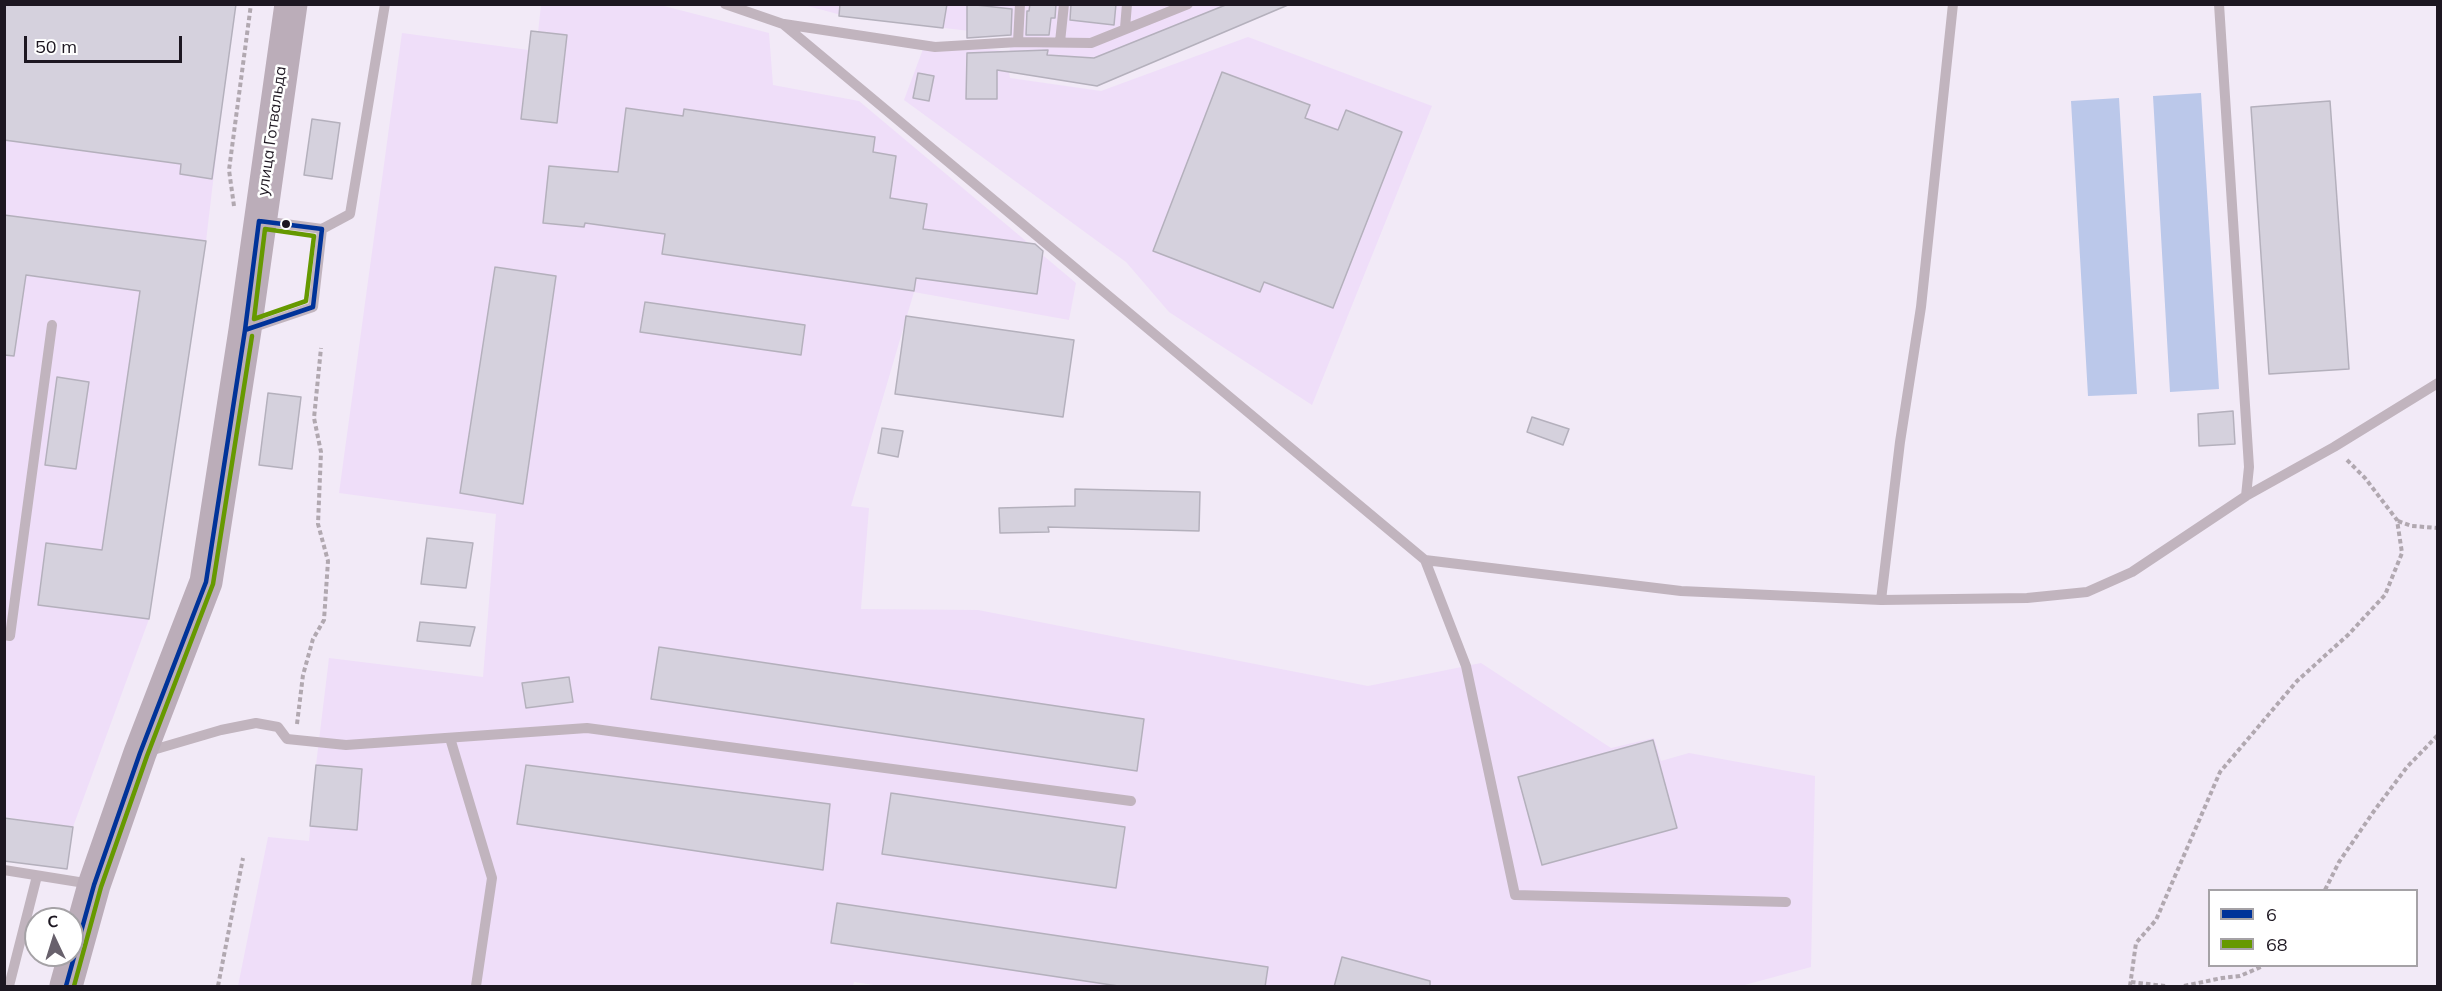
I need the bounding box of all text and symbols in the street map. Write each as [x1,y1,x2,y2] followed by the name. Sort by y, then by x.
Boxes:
[27,24,184,62] scale bar
[35,35,77,58] text: 50 m
[253,65,291,197] street label: улица Готвальда
[280,218,292,230] unlabelled marker
[2208,889,2418,967] legend
[2266,903,2277,926] text: 6
[24,907,84,967] north arrow
[47,911,59,931] text: С
[2266,933,2288,956] text: 68

